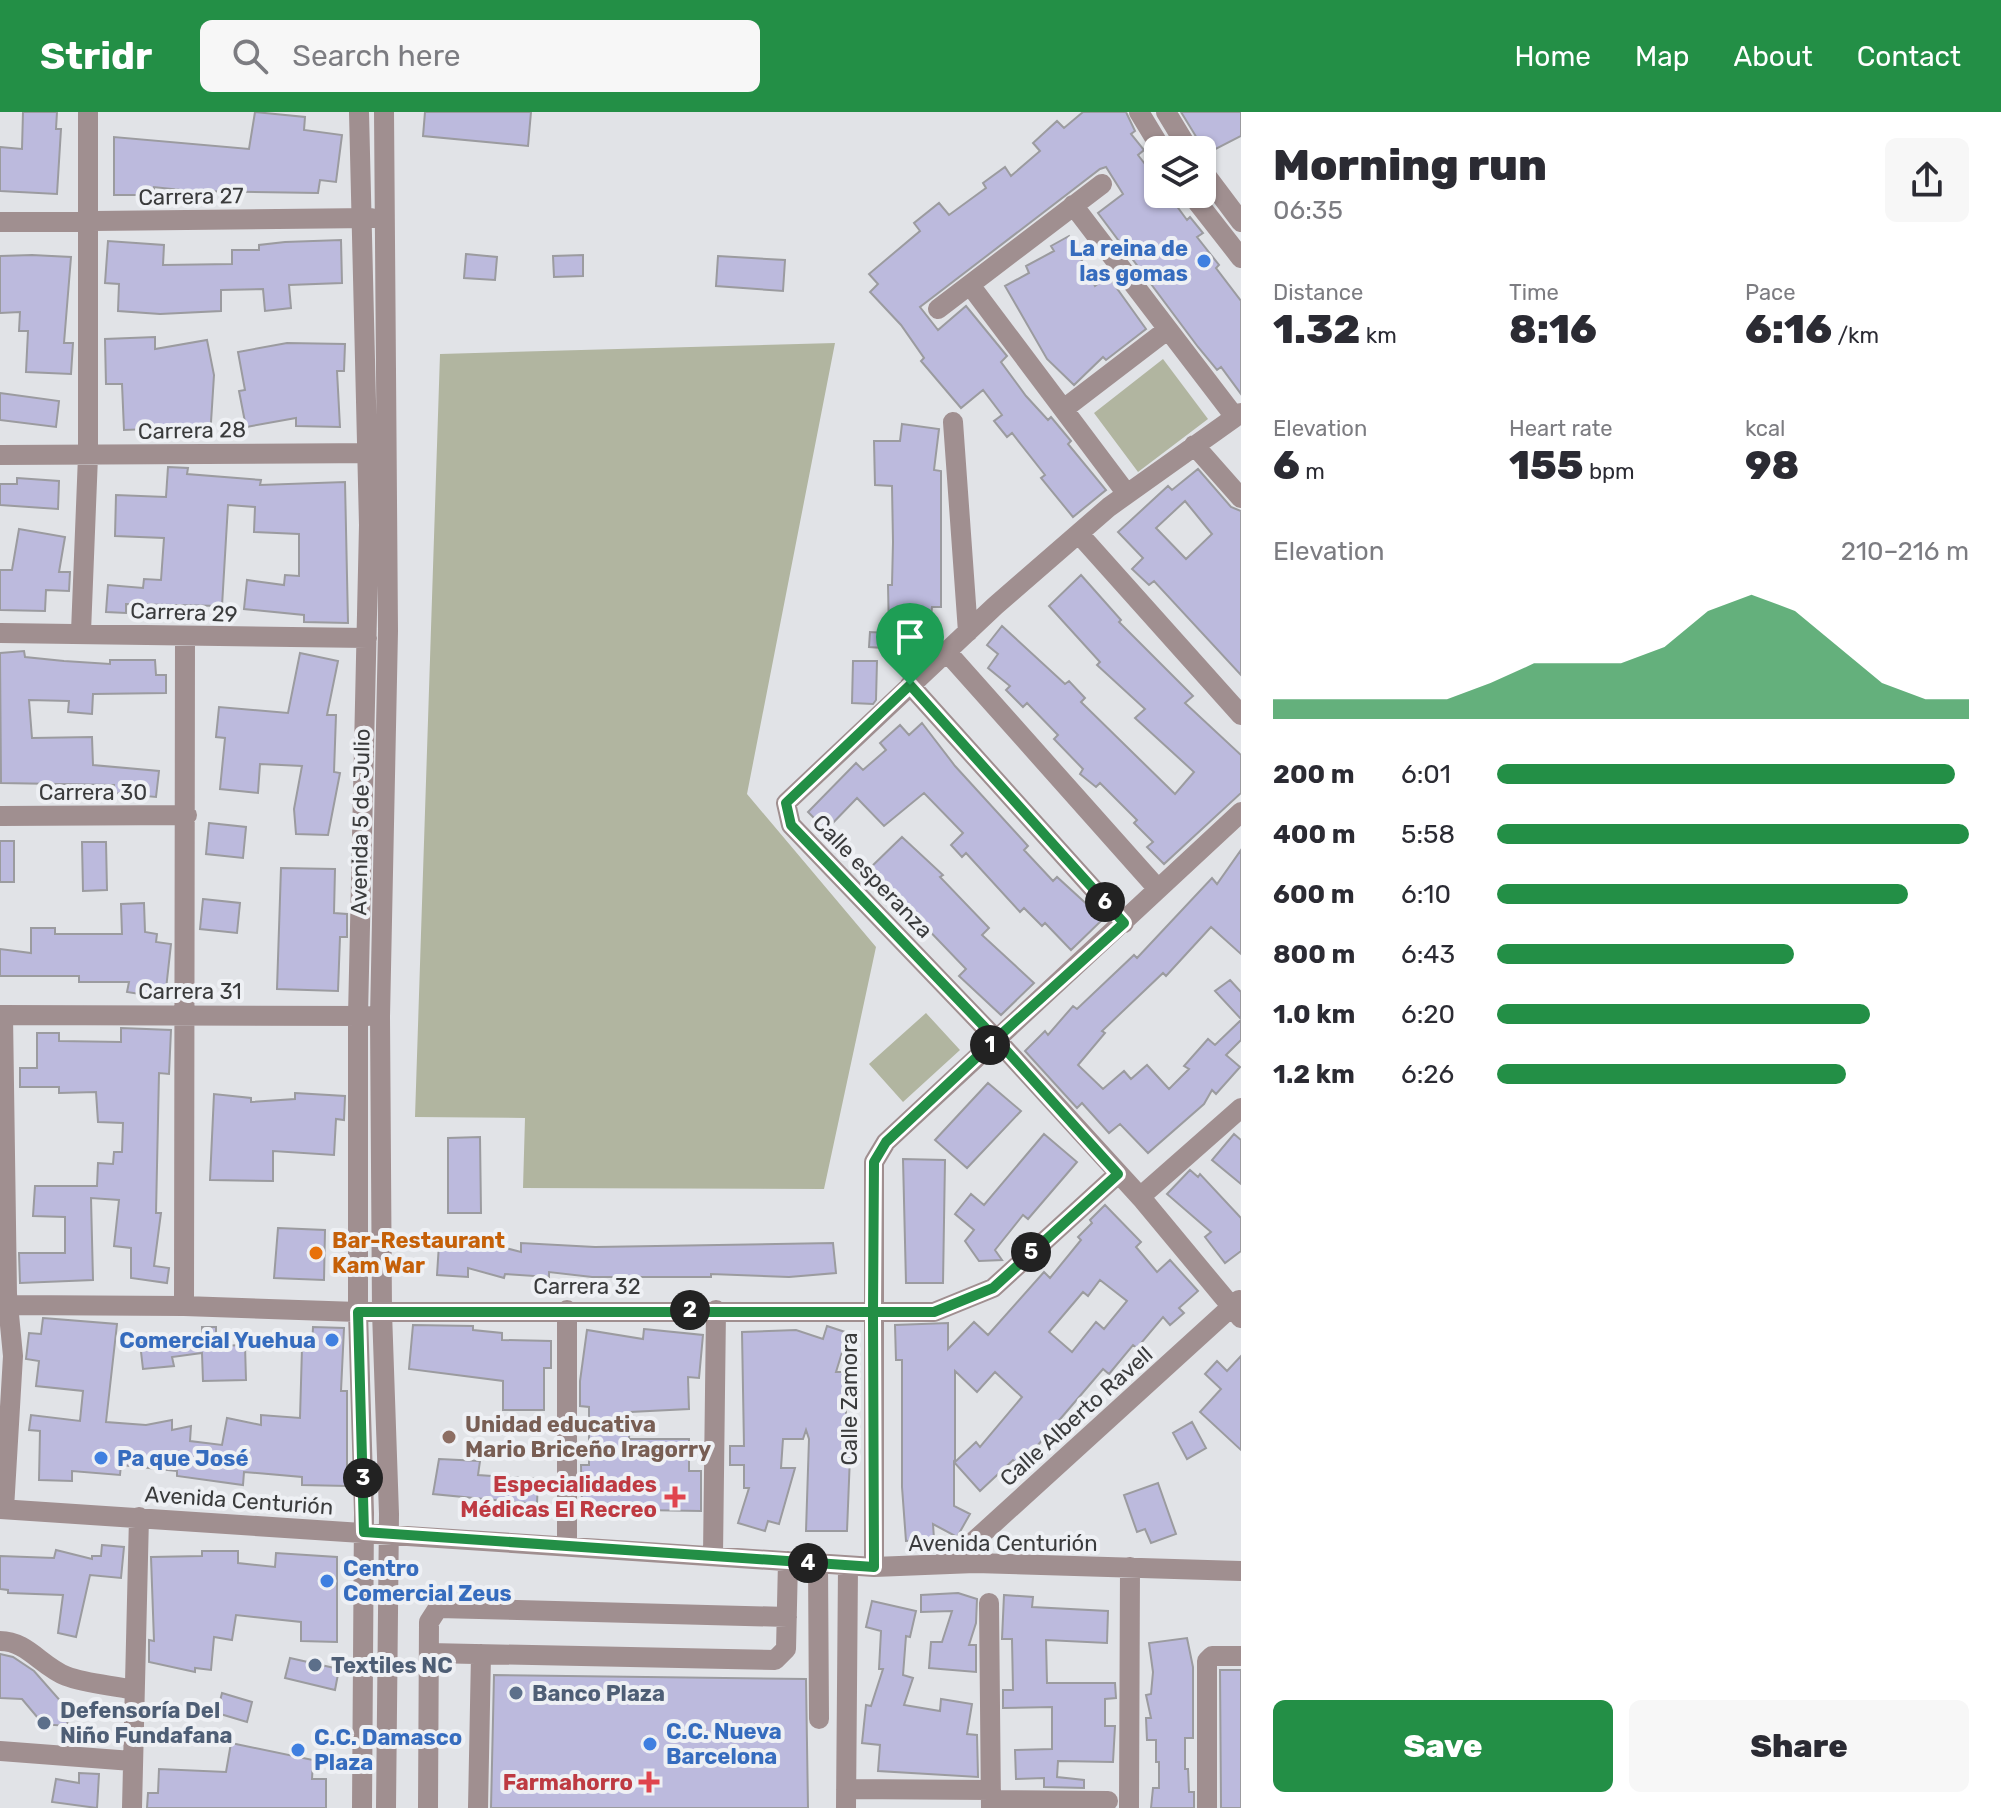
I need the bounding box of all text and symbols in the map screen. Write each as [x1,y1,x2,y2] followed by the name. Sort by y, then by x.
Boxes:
[200,20,760,92] search box
[40,33,152,79] text: Stridr
[228,34,272,78] icon: search
[292,38,461,74] text: Search here
[1514,40,1591,73] text: Home
[1635,40,1689,73] text: Map
[1733,40,1813,73] text: About
[1857,40,1961,73] text: Contact
[1144,136,1216,208] map controls
[1144,136,1216,208] button: layers
[1885,138,1969,222] button: share
[1273,139,1547,191] text: Morning run
[138,182,244,211] street label: Carrera 27
[1273,195,1343,226] text: 06:35
[1069,235,1188,287] place label: La reina de las gomas
[1195,252,1213,270] marker: La reina de las gomas
[1273,279,1363,306] text: Distance
[1509,279,1559,306] text: Time
[1745,279,1796,306] text: Pace
[1273,306,1360,353] text: 1.32
[1509,306,1597,353] text: 8:16
[1745,306,1832,353] text: 6:16
[1360,322,1397,349] text: km
[1832,322,1879,349] text: /km
[1273,415,1367,442] text: Elevation
[1509,415,1613,442] text: Heart rate
[1745,415,1785,442] text: kcal
[138,416,246,445] street label: Carrera 28
[1273,442,1300,489] text: 6
[1509,442,1584,489] text: 155
[1745,442,1799,489] text: 98
[1300,458,1325,485] text: m
[1584,458,1635,485] text: bpm
[1273,536,1384,567] text: Elevation
[1841,536,1969,567] text: 210–216 m
[130,597,238,628] street label: Carrera 29
[876,603,944,685] pin
[888,615,932,659] icon: arrive
[345,728,376,916] street label: Avenida 5 de Julio
[1273,759,1355,790] text: 200 m
[1401,759,1451,790] text: 6:01
[39,779,147,806] street label: Carrera 30
[807,809,938,944] street label: Calle esperanza
[1273,819,1355,850] text: 400 m
[1401,819,1455,850] text: 5:58
[1273,879,1355,910] text: 600 m
[1401,879,1451,910] text: 6:10
[1085,882,1125,922] pin: 6
[1098,888,1112,915] text: 6
[1273,939,1355,970] text: 800 m
[1401,939,1455,970] text: 6:43
[138,978,242,1005] street label: Carrera 31
[1273,999,1355,1030] text: 1.0 km
[1401,999,1455,1030] text: 6:20
[970,1025,1010,1065] pin: 1
[985,1031,995,1058] text: 1
[1273,1059,1355,1090] text: 1.2 km
[1401,1059,1454,1090] text: 6:26
[332,1227,505,1279] place label: Bar-Restaurant Kam War
[1011,1232,1051,1272] pin: 5
[1024,1238,1038,1265] text: 5
[307,1244,325,1262] marker: Bar-Restaurant Kam War
[533,1273,641,1300] street label: Carrera 32
[670,1290,710,1330] pin: 2
[683,1296,697,1323] text: 2
[119,1327,316,1354] place label: Comercial Yuehua
[323,1331,341,1349] marker: Comercial Yuehua
[836,1332,863,1466] street label: Calle Zamora
[994,1341,1158,1492] street label: Calle Alberto Ravell
[465,1411,711,1463] place label: Unidad educativa Mario Briceño Iragorry
[440,1428,458,1446] marker: Unidad educativa Mario Briceño Iragorry
[117,1445,248,1472] place label: Pa que José
[92,1449,110,1467] marker: Pa que José
[343,1458,383,1498] pin: 3
[356,1464,370,1491] text: 3
[460,1471,657,1523] place label: Especialidades Médicas El Recreo
[144,1480,334,1521] street label: Avenida Centurión
[664,1486,686,1508] marker: Especialidades Médicas El Recreo
[908,1530,1098,1557] street label: Avenida Centurión
[788,1543,828,1583] pin: 4
[800,1549,816,1576] text: 4
[343,1555,512,1607] place label: Centro Comercial Zeus
[318,1572,336,1590] marker: Centro Comercial Zeus
[331,1652,453,1679] place label: Textiles NC
[306,1656,324,1674] marker: Textiles NC
[532,1680,665,1707] place label: Banco Plaza
[507,1684,525,1702] marker: Banco Plaza
[60,1697,233,1749] place label: Defensoría Del Niño Fundafana
[1273,1700,1613,1792] button: Save
[1629,1700,1969,1792] button: Share
[35,1714,53,1732] marker: Defensoría Del Niño Fundafana
[666,1718,782,1770] place label: C.C. Nueva Barcelona
[314,1724,462,1776] place label: C.C. Damasco Plaza
[641,1735,659,1753] marker: C.C. Nueva Barcelona
[289,1741,307,1759] marker: C.C. Damasco Plaza
[503,1769,633,1796] place label: Farmahorro
[640,1773,658,1791] marker: Farmahorro

